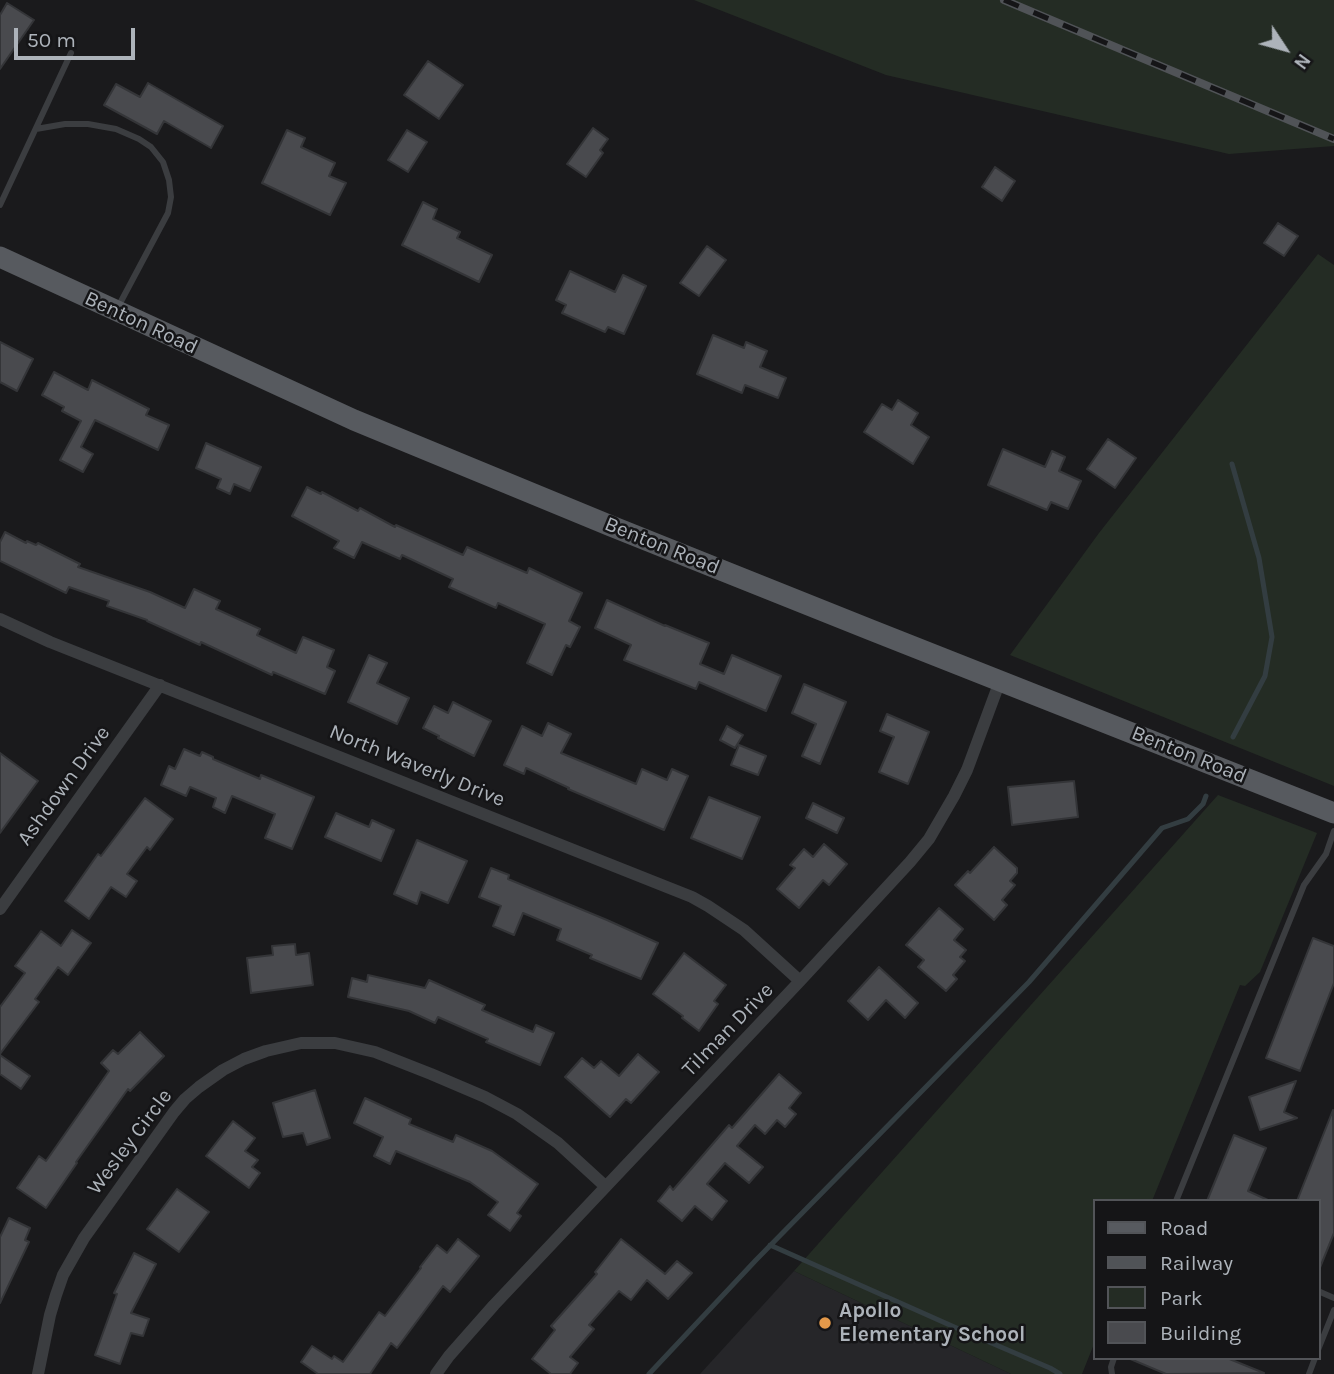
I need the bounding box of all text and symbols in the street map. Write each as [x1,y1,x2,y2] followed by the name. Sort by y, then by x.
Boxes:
[18,14,138,58] scale bar
[1250,14,1320,84] north arrow
[27,28,76,52] text: 50 m
[1289,49,1315,73] text: N
[80,286,202,360] street label: Benton Road
[601,511,723,581] street label: Benton Road
[325,719,509,813] street label: North Waverly Drive
[1128,720,1250,790] street label: Benton Road
[12,721,116,851] street label: Ashdown Drive
[677,978,779,1082] street label: Tilman Drive
[82,1084,178,1200] street label: Wesley Circle
[1092,1199,1320,1360] legend
[1160,1216,1208,1240] text: Road
[1160,1251,1233,1275] text: Railway
[1160,1286,1203,1310] text: Park
[839,1298,1025,1348] place label: Apollo Elementary School
[817,1315,833,1331] marker: Apollo Elementary School
[1160,1321,1241,1345] text: Building

